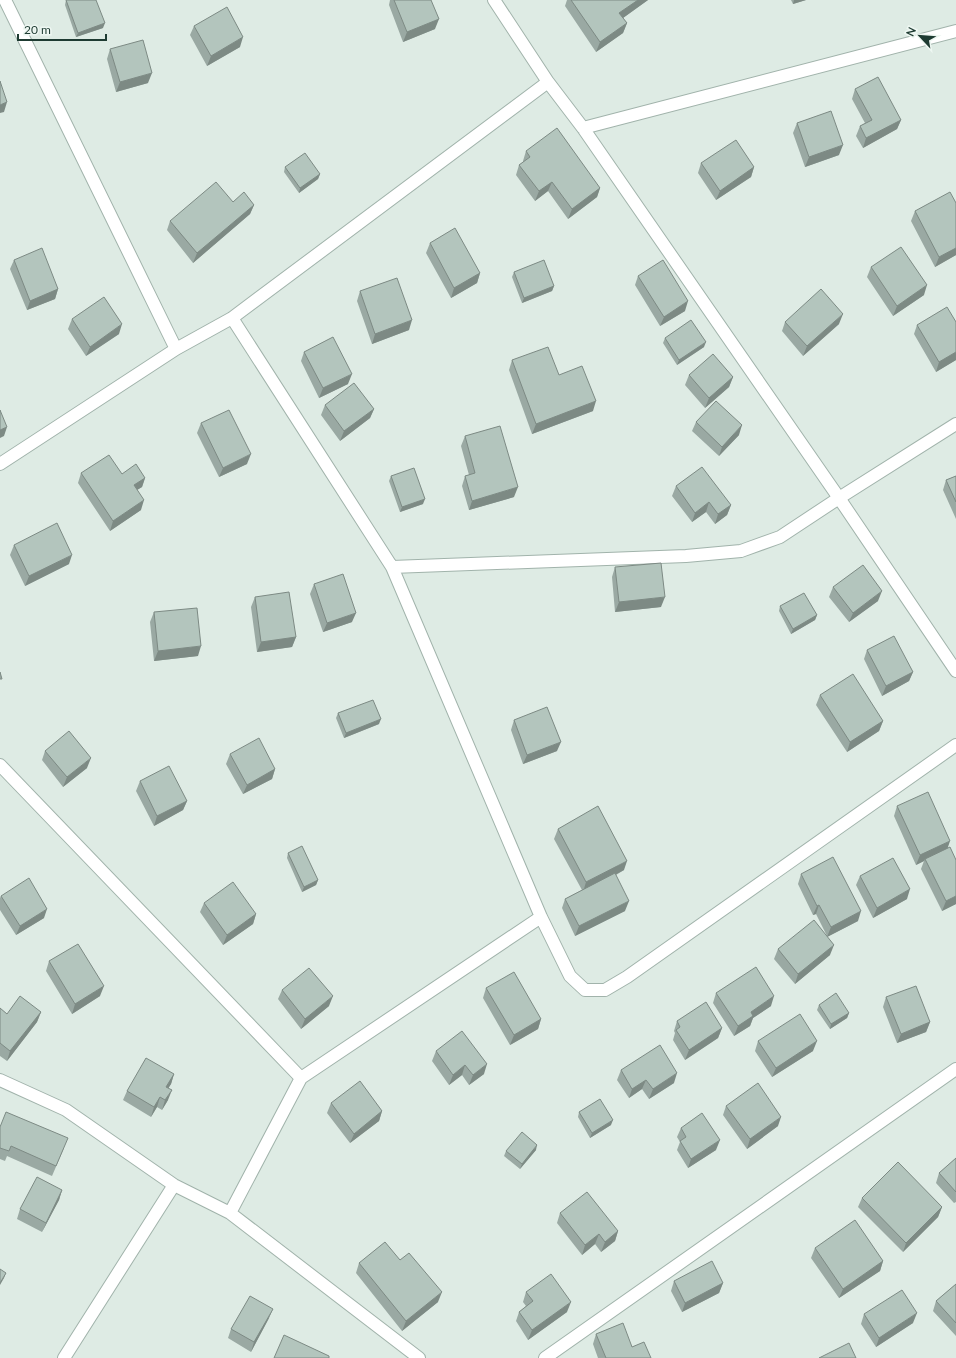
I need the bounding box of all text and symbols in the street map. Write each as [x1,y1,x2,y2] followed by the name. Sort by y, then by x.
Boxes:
[18,16,106,42] scale bar
[900,16,940,56] north arrow
[24,22,51,37] text: 20 m
[903,25,918,38] text: N

